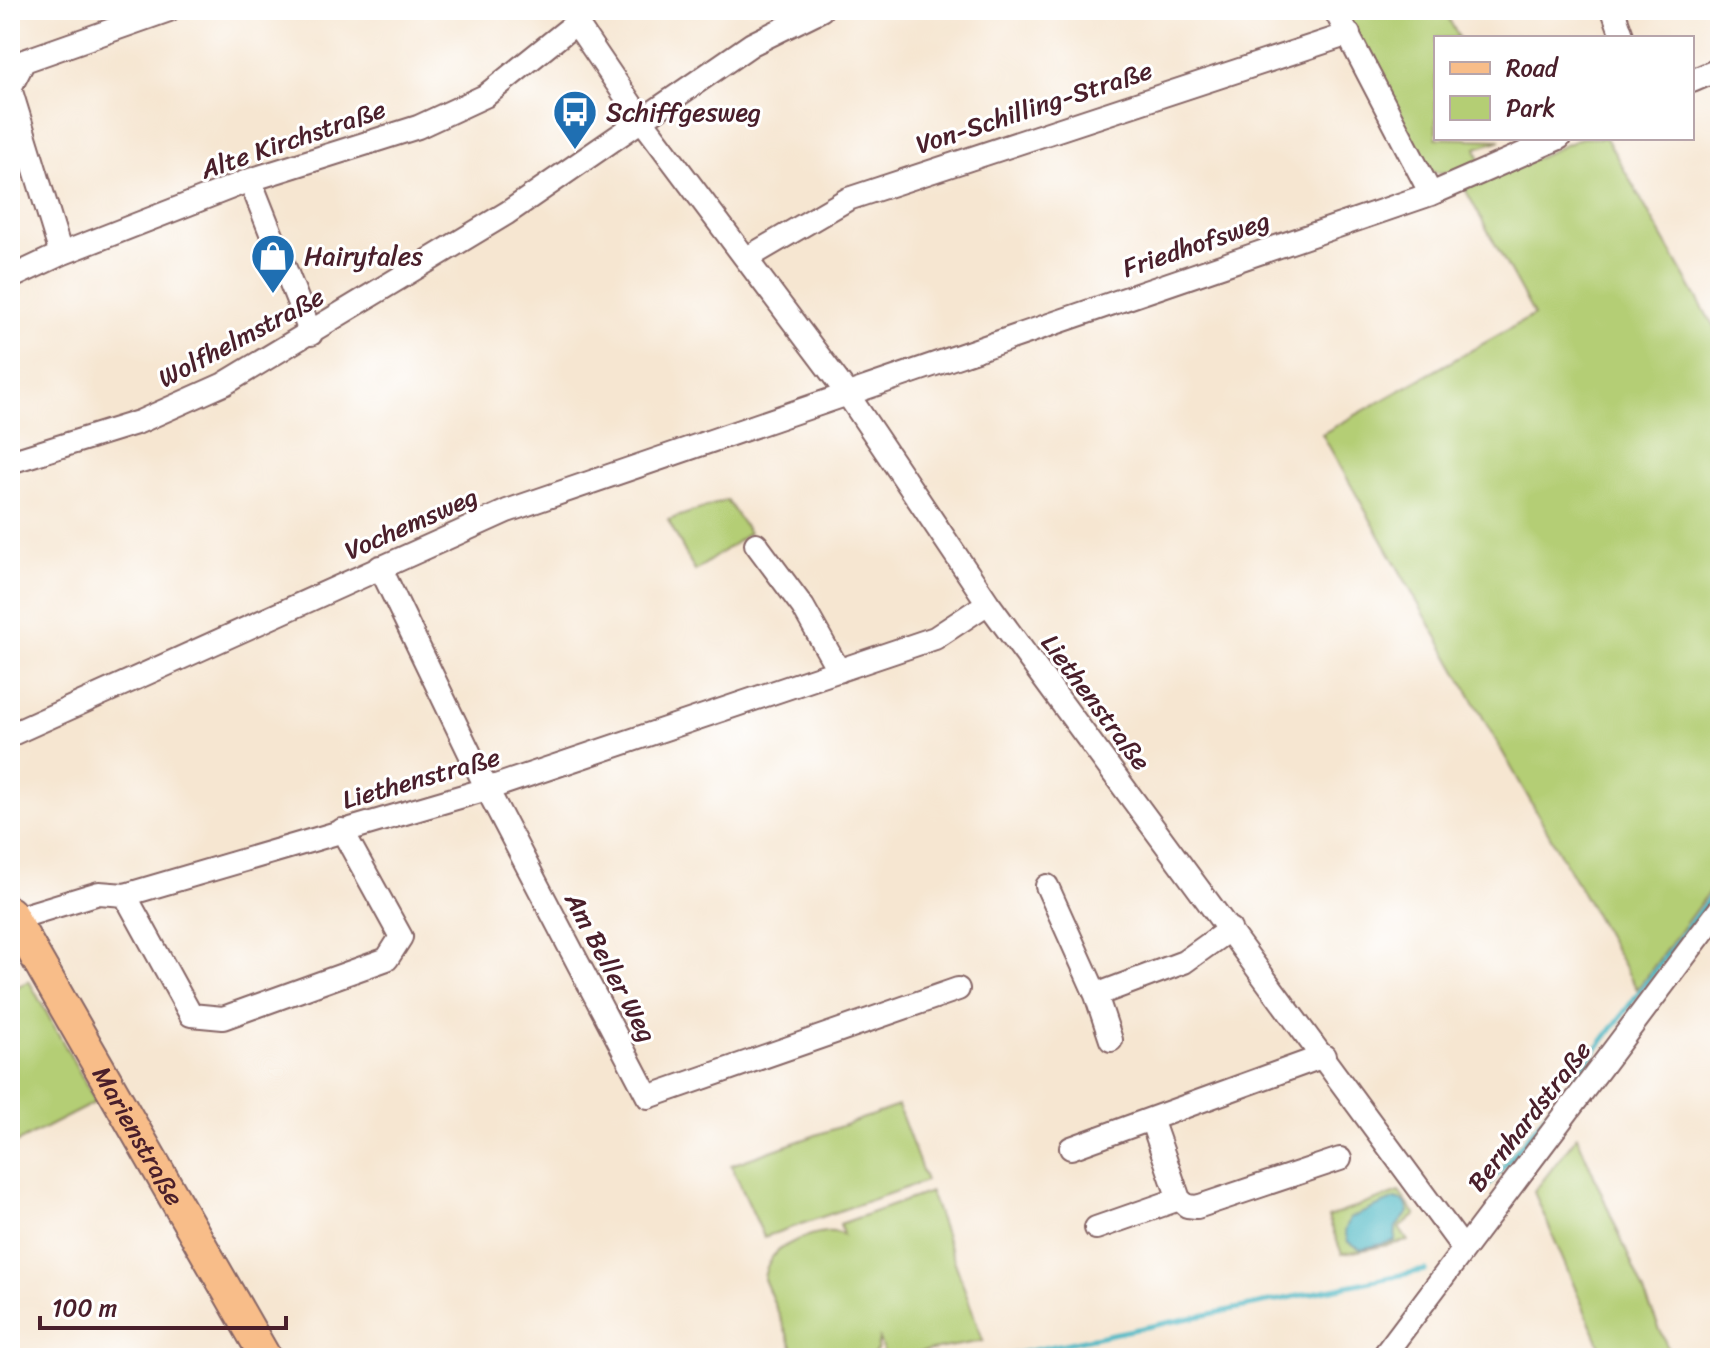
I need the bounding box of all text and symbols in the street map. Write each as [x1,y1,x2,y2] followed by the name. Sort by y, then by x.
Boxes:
[1434,36,1694,140] legend
[910,47,1158,167] street label: Von-Schilling-Straße
[1506,47,1560,89] text: Road
[193,86,392,193] street label: Alte Kirchstraße
[1506,87,1555,129] text: Park
[551,88,599,151] bus stop icon: Schiffgesweg
[606,89,761,135] place label: Schiffgesweg
[1116,197,1276,291] street label: Friedhofsweg
[249,232,297,295] shop icon: Hairytales
[304,233,423,279] place label: Hairytales
[149,274,333,400] street label: Wolfhelmstraße
[337,473,485,573] street label: Vochemsweg
[1029,623,1163,781] street label: Liethenstraße
[337,733,505,823] street label: Liethenstraße
[552,883,670,1051] street label: Am Beller Weg
[1455,1030,1603,1202] street label: Bernhardstraße
[80,1057,197,1215] street label: Marienstraße
[40,1280,286,1330] scale bar
[52,1287,117,1329] text: 100 m

